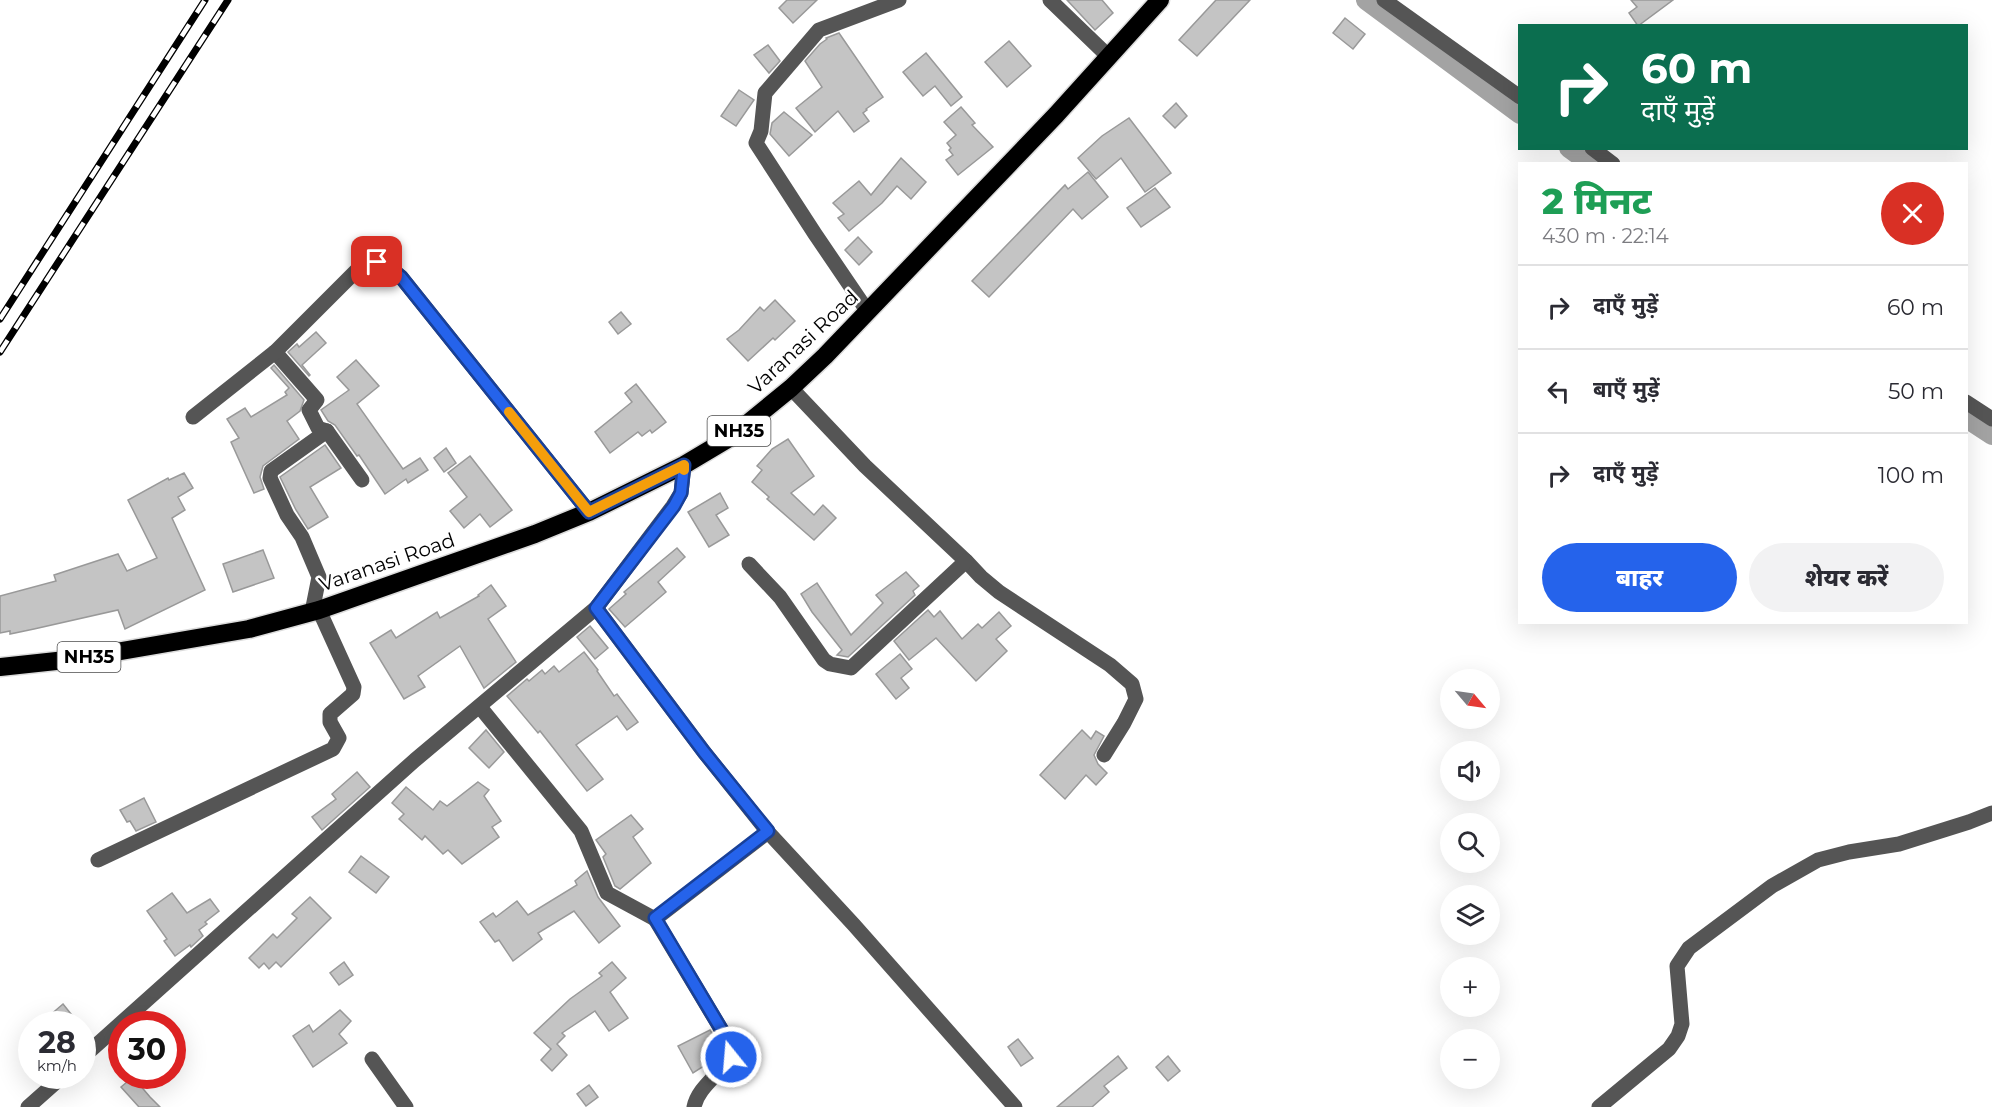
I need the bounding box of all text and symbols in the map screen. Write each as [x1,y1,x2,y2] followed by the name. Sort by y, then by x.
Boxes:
[1641,42,1752,94] text: 60 m
[1542,48,1620,126] icon: right
[1641,94,1715,127] text: दाएँ मुड़ें
[1542,179,1652,223] text: 2 मिनट
[1881,182,1944,245] button: close
[1542,224,1669,248] text: 430 m · 22:14
[351,236,402,287] pin
[360,245,393,278] icon: arrive
[743,285,863,399] street label: Varanasi Road
[1542,291,1575,324] icon: right
[1593,292,1658,319] text: दाएँ मुड़ें
[1887,294,1944,321] text: 60 m
[1542,375,1575,408] icon: left
[1593,376,1660,403] text: बाएँ मुड़ें
[1888,378,1944,405] text: 50 m
[708,416,771,446] road number: NH35
[1542,459,1575,492] icon: right
[1593,460,1658,487] text: दाएँ मुड़ें
[1878,462,1944,489] text: 100 m
[316,528,458,596] street label: Varanasi Road
[1542,543,1737,612] button: बाहर
[1749,543,1944,612] button: शेयर करें
[58,642,121,672] road number: NH35
[1440,669,1500,729] north arrow
[1440,669,1500,1089] map controls
[1440,741,1500,801] button: sound
[1440,813,1500,873] button: search
[1440,885,1500,945] button: layers
[1440,957,1500,1017] button: +
[108,1011,186,1089] speed limit sign: 30
[38,1024,76,1061] text: 28
[699,1025,763,1089] position arrow
[1440,1029,1500,1089] button: −
[37,1056,77,1075] text: km/h

